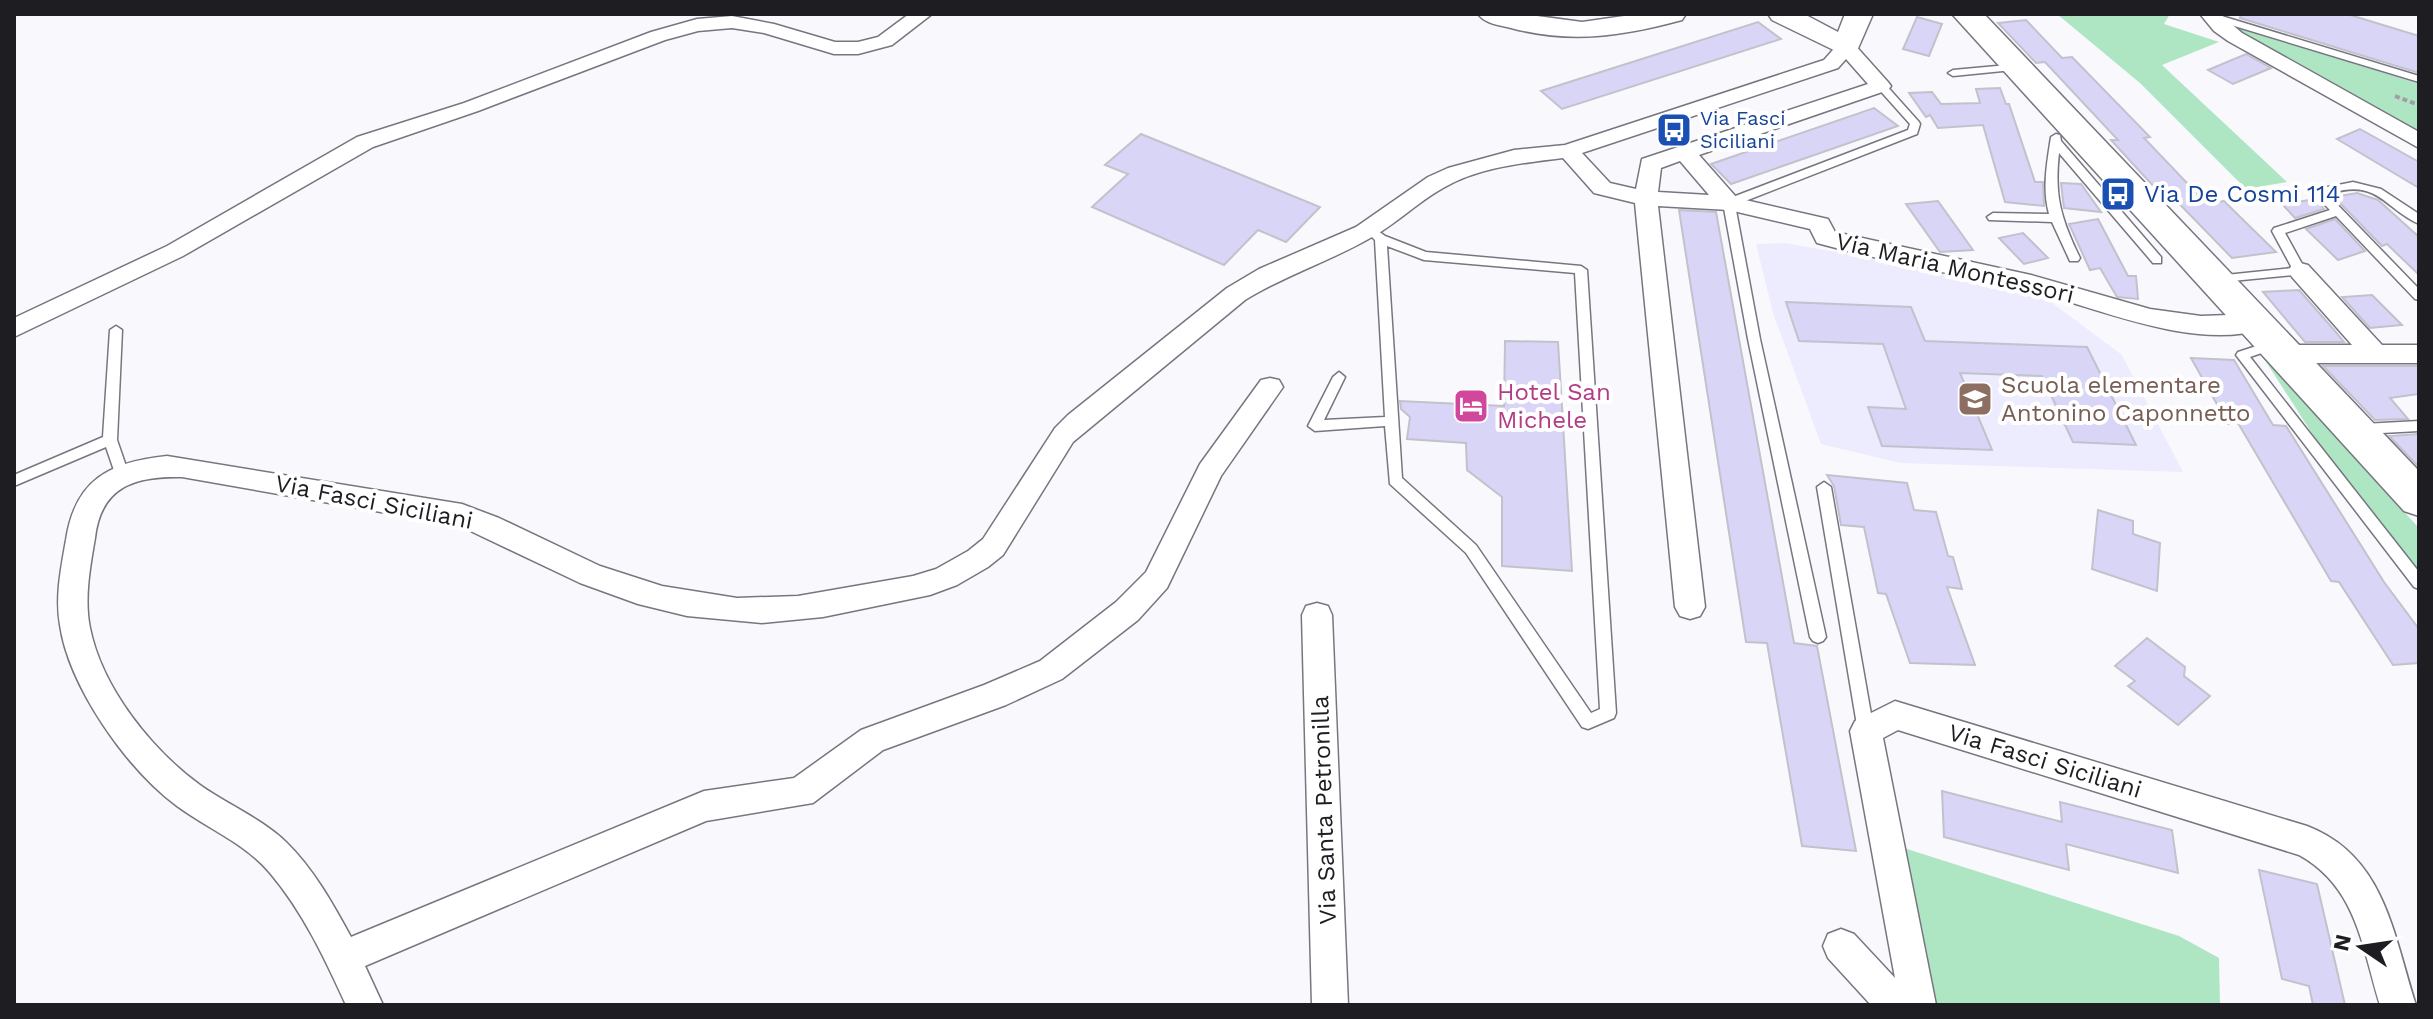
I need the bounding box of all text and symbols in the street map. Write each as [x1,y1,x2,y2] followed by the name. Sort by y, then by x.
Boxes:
[1700,106,1786,153] place label: Via Fasci Siciliani
[1655,111,1693,149] bus stop icon: Via Fasci Siciliani
[2099,175,2137,213] bus stop icon: Via De Cosmi 114
[2144,180,2340,208] place label: Via De Cosmi 114
[1833,227,2077,309] street label: Via Maria Montessori
[2001,371,2250,427] place label: Scuola elementare Antonino Caponnetto
[1497,378,1611,434] place label: Hotel San Michele
[1956,380,1994,418] school or university icon: Scuola elementare Antonino Caponnetto
[1452,387,1490,425] hotel icon: Hotel San Michele
[273,469,475,535] street label: Via Fasci Siciliani
[1306,695,1342,925] street label: Via Santa Petronilla
[1945,718,2145,804] street label: Via Fasci Siciliani
[2321,907,2401,987] north arrow
[2328,932,2356,953] text: N

